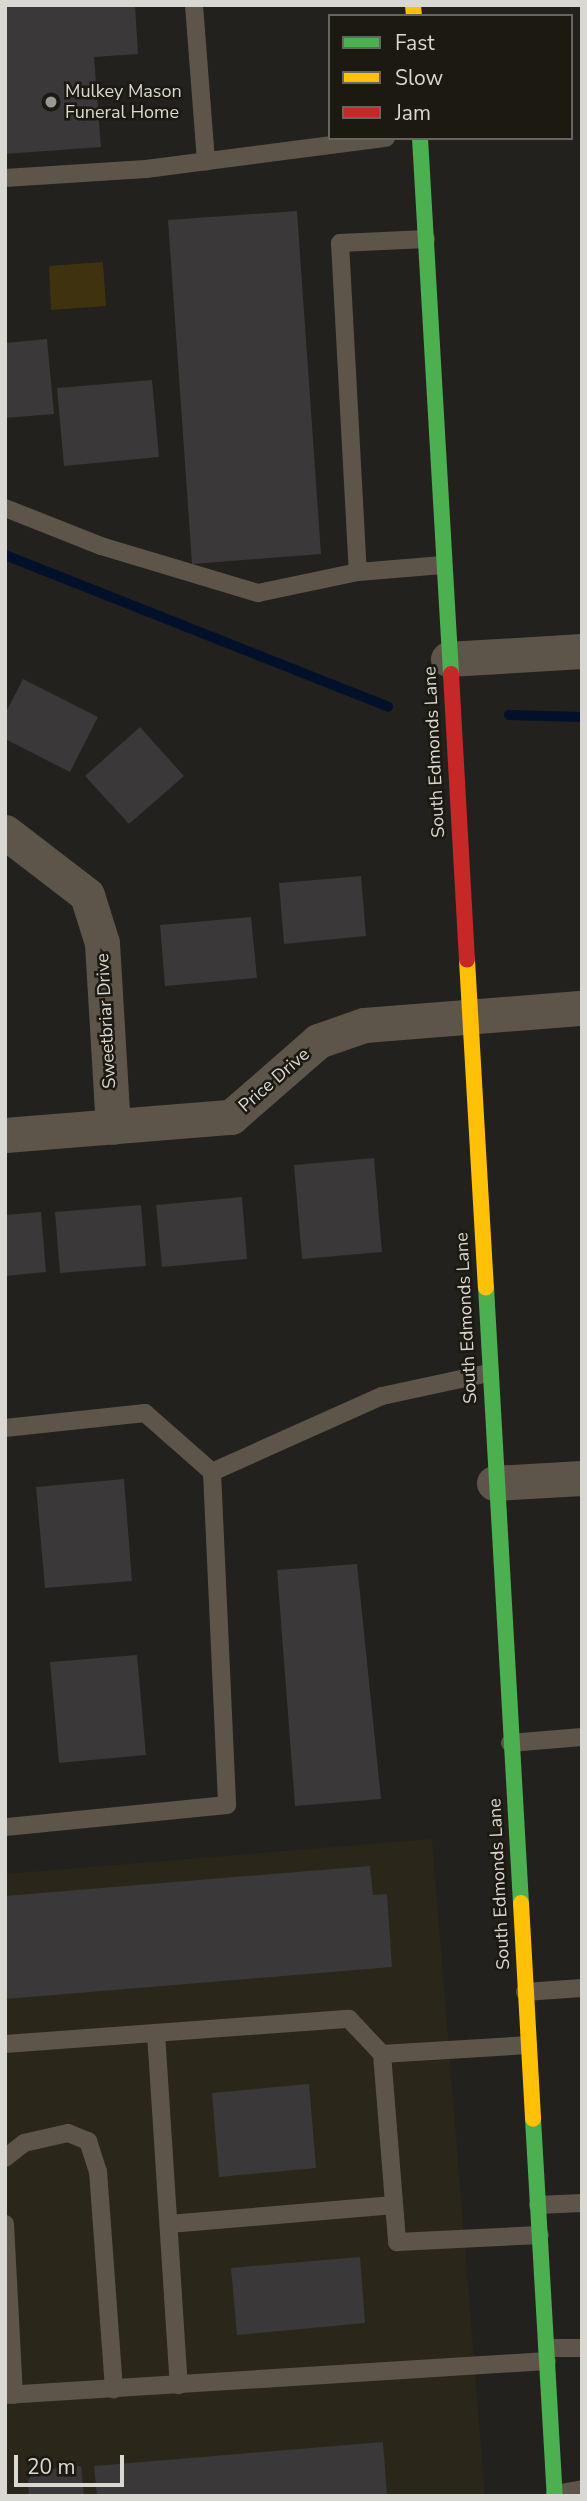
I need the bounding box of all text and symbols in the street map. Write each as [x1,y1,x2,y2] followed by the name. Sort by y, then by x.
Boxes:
[328,14,573,140] legend
[395,29,435,57] text: Fast
[395,64,443,92] text: Slow
[65,81,182,124] place label: Mulkey Mason Funeral Home
[43,94,59,110] marker: Mulkey Mason Funeral Home
[395,99,431,127] text: Jam
[419,666,449,838] street label: South Edmonds Lane
[92,953,120,1089] street label: Sweetbriar Drive
[234,1043,314,1117] street label: Price Drive
[451,1232,481,1404] street label: South Edmonds Lane
[484,1798,514,1970] street label: South Edmonds Lane
[18,2442,128,2486] scale bar
[27,2453,76,2481] text: 20 m

